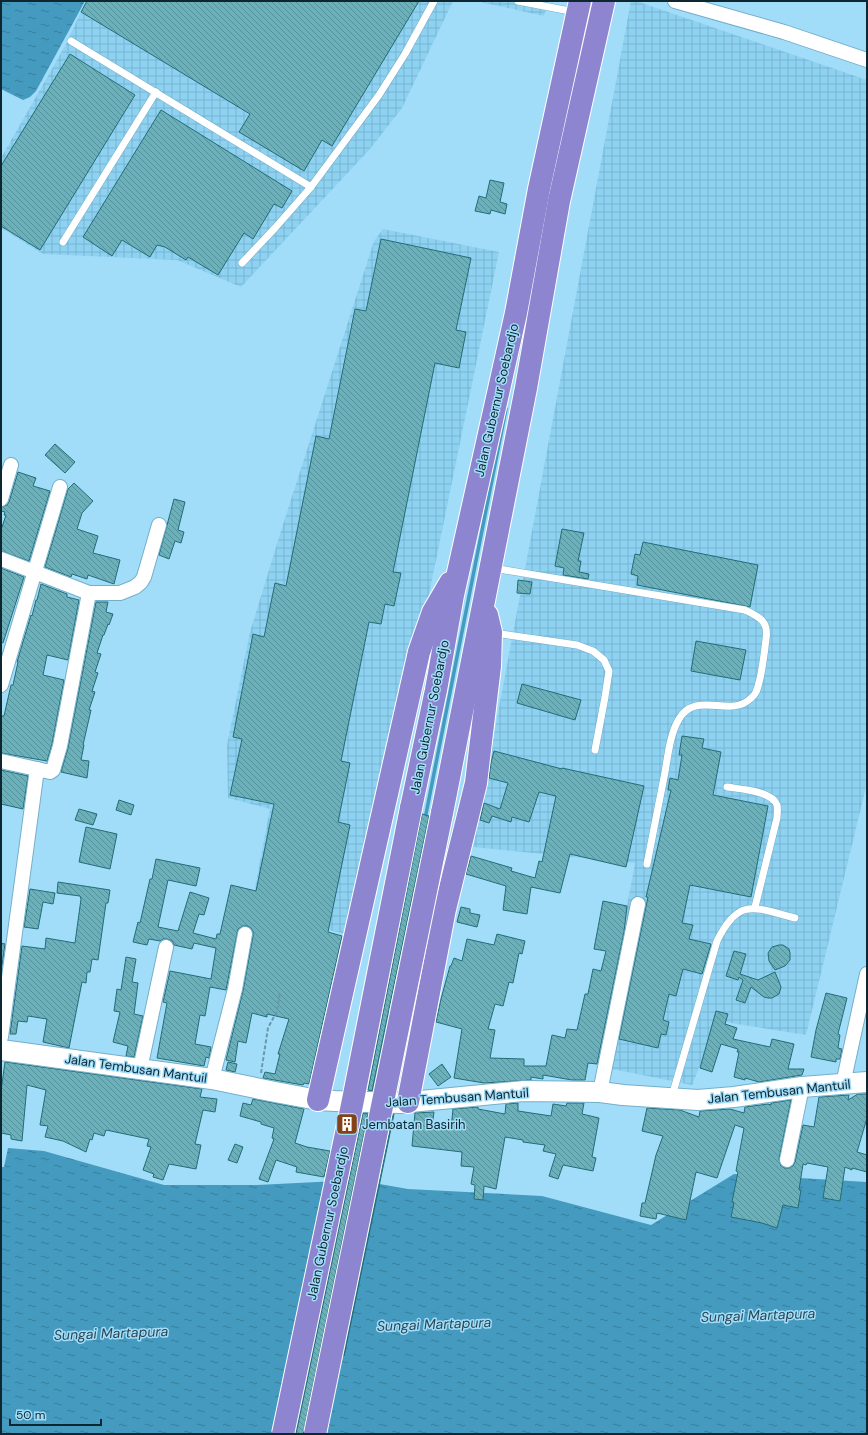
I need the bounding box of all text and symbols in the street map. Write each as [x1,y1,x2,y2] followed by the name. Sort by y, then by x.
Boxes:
[471,322,522,478] street label: Jalan Gubernur Soebardjo
[406,638,453,796] street label: Jalan Gubernur Soebardjo
[64,1050,208,1087] street label: Jalan Tembusan Mantuil
[707,1076,851,1107] street label: Jalan Tembusan Mantuil
[385,1084,529,1111] street label: Jalan Tembusan Mantuil
[334,1111,360,1137] building icon: Jembatan Basirih
[362,1116,466,1133] place label: Jembatan Basirih
[303,1144,352,1302] street label: Jalan Gubernur Soebardjo
[700,1304,816,1326] water label: Sungai Martapura
[376,1313,492,1335] water label: Sungai Martapura
[53,1322,169,1344] water label: Sungai Martapura
[10,1401,101,1427] scale bar
[16,1407,45,1423] text: 50 m

